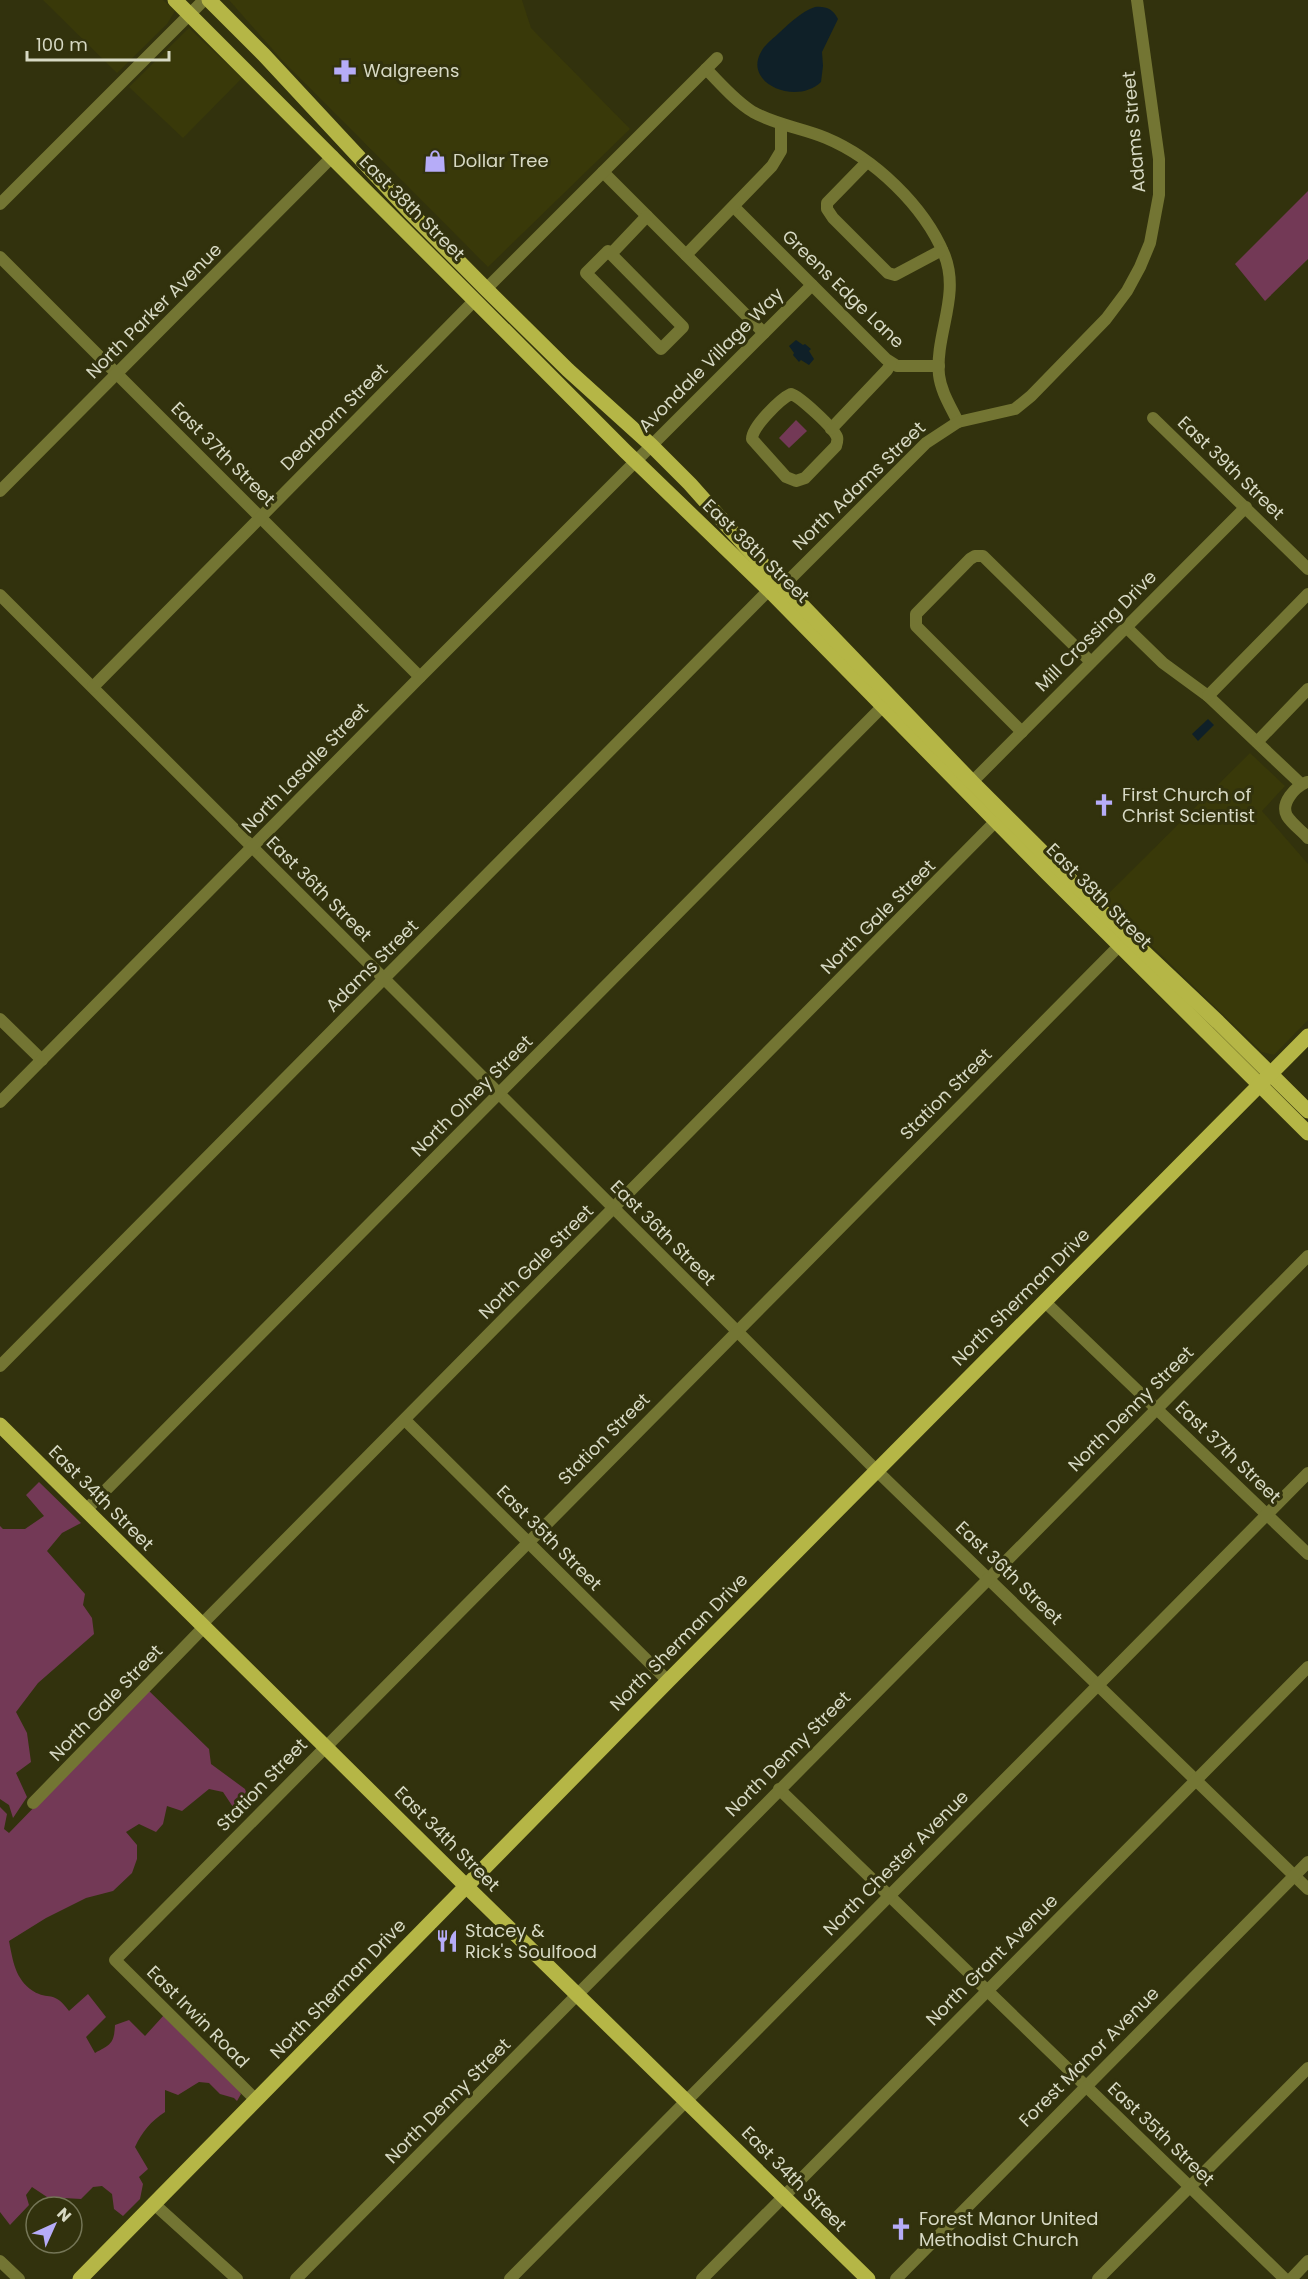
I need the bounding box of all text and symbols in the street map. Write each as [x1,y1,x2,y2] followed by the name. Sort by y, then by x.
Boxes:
[27,24,170,62] scale bar
[36,32,88,57] text: 100 m
[332,58,358,84] pharmacy icon: Walgreens
[363,58,459,83] place label: Walgreens
[1116,70,1151,194] street label: Adams Street
[422,148,448,174] shop icon: Dollar Tree
[453,148,549,173] place label: Dollar Tree
[354,149,471,266] street label: East 38th Street
[777,224,910,354] street label: Greens Edge Lane
[80,237,227,384] street label: North Parker Avenue
[633,282,789,438] street label: Avondale Village Way
[275,358,393,476] street label: Dearborn Street
[166,396,281,511] street label: East 37th Street
[1172,410,1290,525] street label: East 39th Street
[787,416,931,556] street label: North Adams Street
[697,493,815,608] street label: East 38th Street
[1029,564,1162,697] street label: Mill Crossing Drive
[236,697,374,838] street label: North Lasalle Street
[1122,782,1255,828] place label: First Church of Christ Scientist
[1091,792,1117,818] church icon: First Church of Christ Scientist
[261,830,378,947] street label: East 36th Street
[1041,837,1158,954] street label: East 38th Street
[815,854,941,980] street label: North Gale Street
[320,914,424,1018] street label: Adams Street
[405,1029,538,1162] street label: North Olney Street
[894,1042,997,1145] street label: Station Street
[605,1174,722,1291] street label: East 36th Street
[473,1199,599,1325] street label: North Gale Street
[946,1222,1095,1371] street label: North Sherman Drive
[1062,1340,1199,1477] street label: North Denny Street
[552,1387,655,1490] street label: Station Street
[1170,1395,1287,1509] street label: East 37th Street
[43,1439,160,1556] street label: East 34th Street
[491,1479,608,1596] street label: East 35th Street
[950,1515,1068,1630] street label: East 36th Street
[604,1567,753,1716] street label: North Sherman Drive
[43,1639,168,1766] street label: North Gale Street
[719,1685,856,1822] street label: North Denny Street
[211,1733,313,1837] street label: Station Street
[389,1780,506,1897] street label: East 34th Street
[817,1784,974,1941] street label: North Chester Avenue
[920,1888,1063,2031] street label: North Grant Avenue
[264,1913,411,2064] street label: North Sherman Drive
[465,1918,597,1964] place label: Stacey & Rick's Soulfood
[434,1928,460,1954] restaurant icon: Stacey & Rick's Soulfood
[142,1960,255,2073] street label: East Irwin Road
[1013,1981,1164,2132] street label: Forest Manor Avenue
[379,2032,516,2169] street label: North Denny Street
[1102,2076,1220,2191] street label: East 35th Street
[736,2120,853,2237] street label: East 34th Street
[24,2195,84,2255] north arrow
[52,2202,77,2227] text: N
[919,2206,1098,2252] place label: Forest Manor United Methodist Church
[888,2216,914,2242] church icon: Forest Manor United Methodist Church

